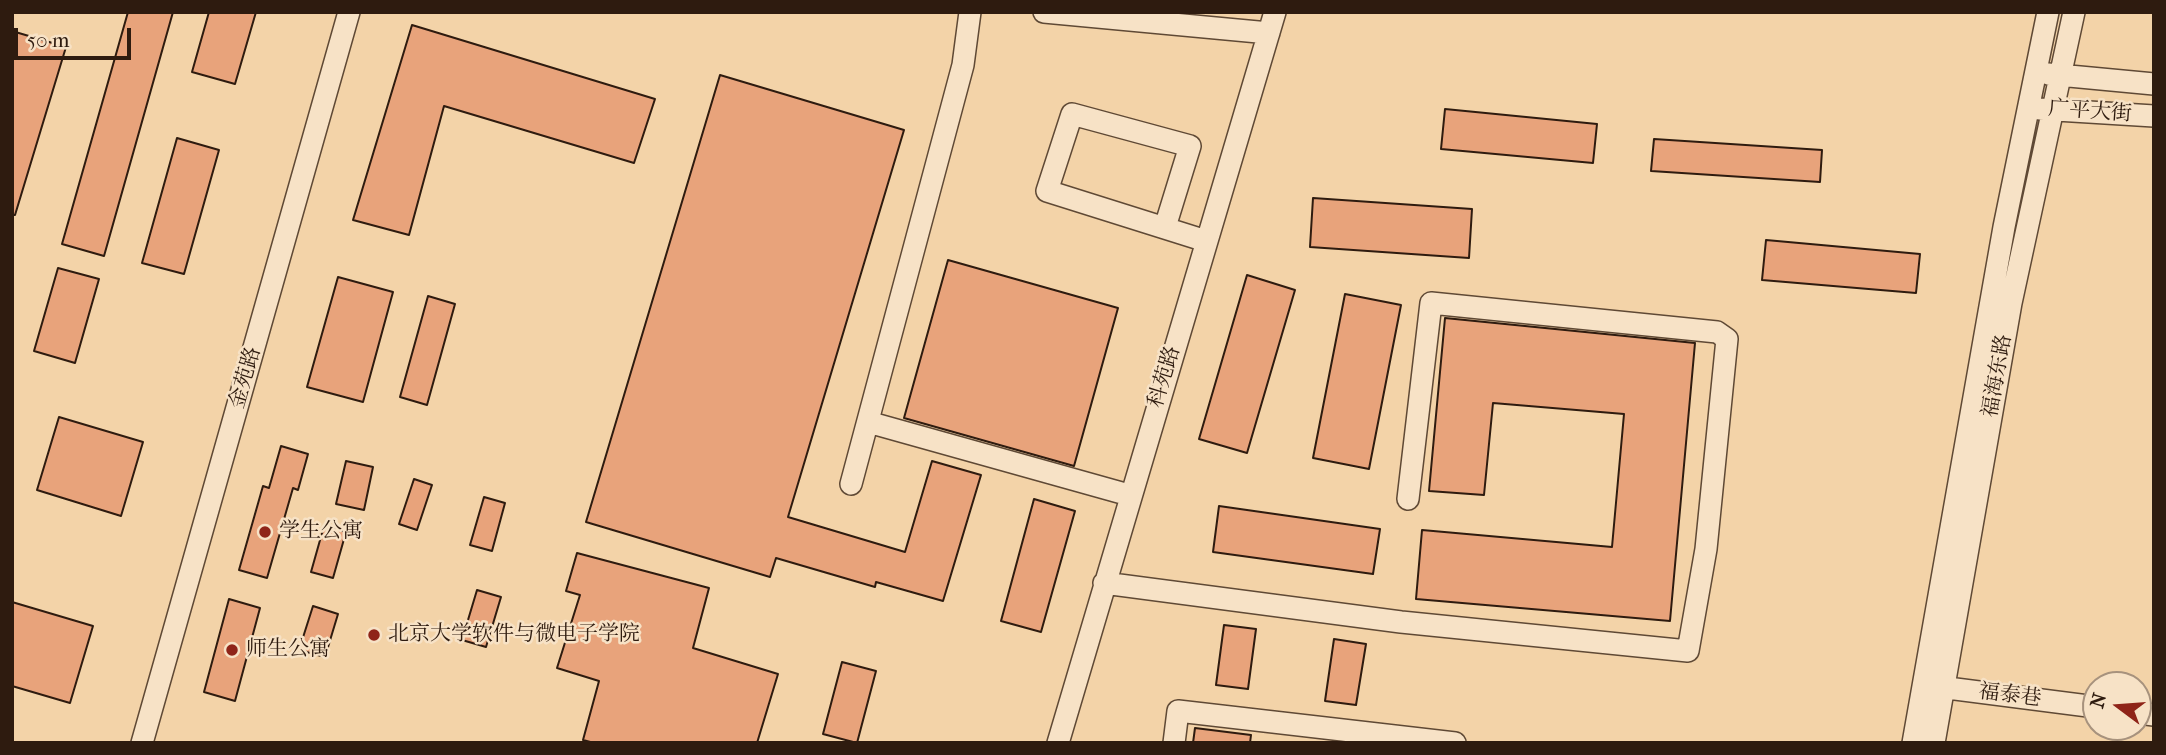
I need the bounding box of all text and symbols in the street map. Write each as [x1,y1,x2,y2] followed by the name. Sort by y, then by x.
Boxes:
[18,14,135,58] scale bar
[27,28,70,52] text: 50 m
[2047,97,2133,127] street label: 广平大街
[1978,332,2018,420] street label: 福海东路
[1144,343,1186,411] street label: 科苑路
[225,344,267,412] street label: 金苑路
[279,519,363,545] place label: 学生公寓
[257,524,273,540] marker: 学生公寓
[388,622,640,648] place label: 北京大学软件与微电子学院
[366,627,382,643] marker: 北京大学软件与微电子学院
[246,637,330,663] place label: 师生公寓
[224,642,240,658] marker: 师生公寓
[2082,671,2152,741] north arrow
[1977,680,2043,712] street label: 福泰巷
[2086,691,2111,711] text: N

